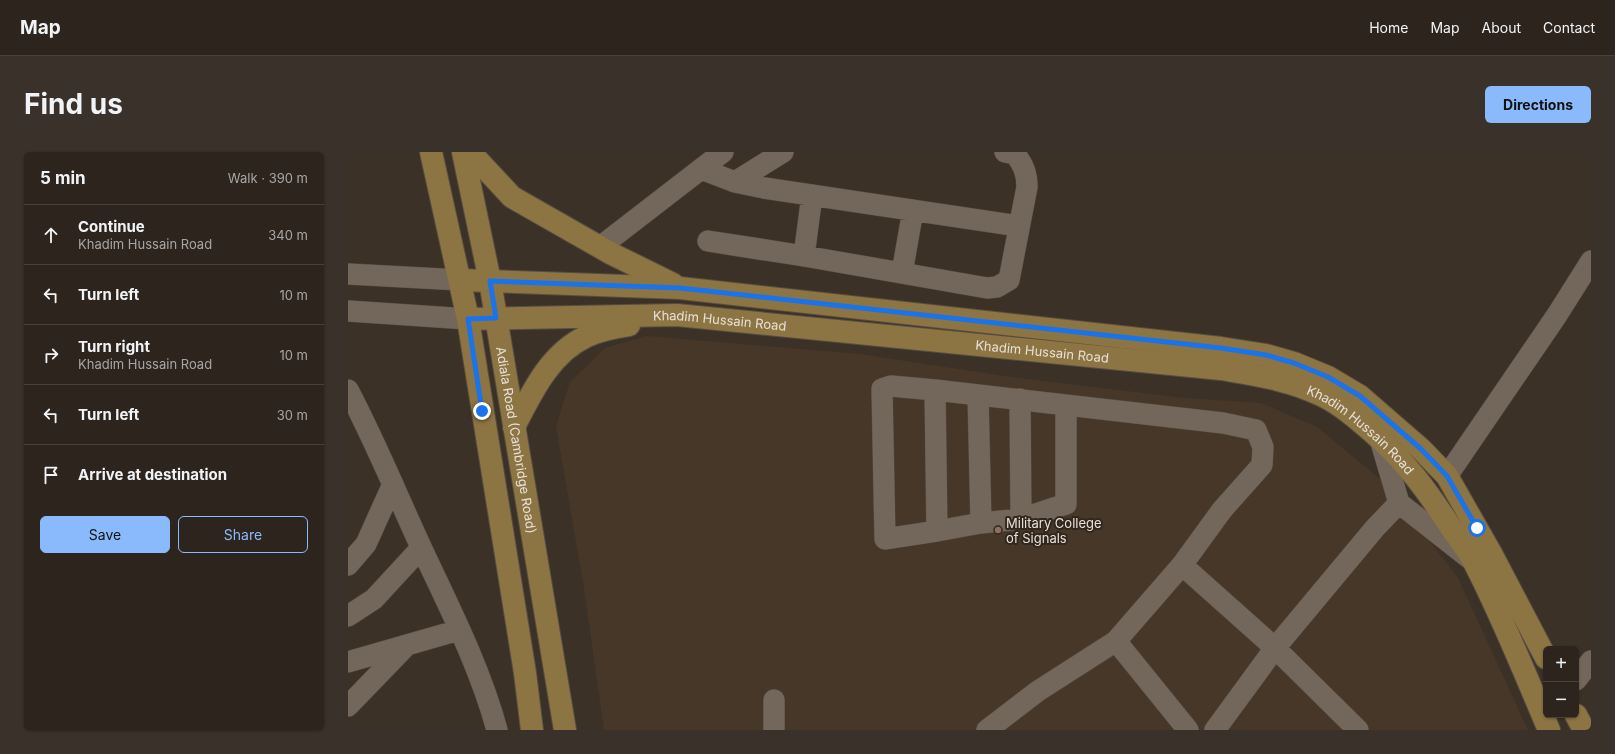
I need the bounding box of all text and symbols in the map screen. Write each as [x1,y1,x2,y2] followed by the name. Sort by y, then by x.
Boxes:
[20,16,61,39] text: Map
[1369,19,1408,36] text: Home
[1430,19,1460,36] text: Map
[1482,19,1521,36] text: About
[1543,19,1595,36] text: Contact
[1485,86,1591,123] button: Directions
[24,87,123,121] text: Find us
[40,168,86,188] text: 5 min
[228,170,308,186] text: Walk · 390 m
[78,217,145,236] text: Continue
[40,224,62,246] icon: ahead
[268,227,308,243] text: 340 m
[78,236,212,252] text: Khadim Hussain Road
[40,284,62,306] icon: left
[78,285,139,304] text: Turn left
[279,287,308,303] text: 10 m
[653,307,787,334] street label: Khadim Hussain Road
[78,337,150,356] text: Turn right
[975,337,1110,366] street label: Khadim Hussain Road
[40,344,62,366] icon: right
[493,345,540,535] street label: Adiala Road (Cambridge Road)
[279,347,308,363] text: 10 m
[78,356,212,372] text: Khadim Hussain Road
[1305,382,1418,478] street label: Khadim Hussain Road
[473,402,491,420] route end
[40,404,62,426] icon: left
[78,405,139,424] text: Turn left
[277,407,308,423] text: 30 m
[40,464,62,486] icon: arrive
[78,465,227,484] text: Arrive at destination
[1006,515,1102,546] place label: Military College of Signals
[40,516,170,553] button: Save
[178,516,308,553] button: Share
[1468,519,1486,537] route start
[993,525,1003,535] marker: Military College of Signals
[1543,646,1579,718] map controls
[1543,646,1579,682] button: +
[1543,682,1579,718] button: −

